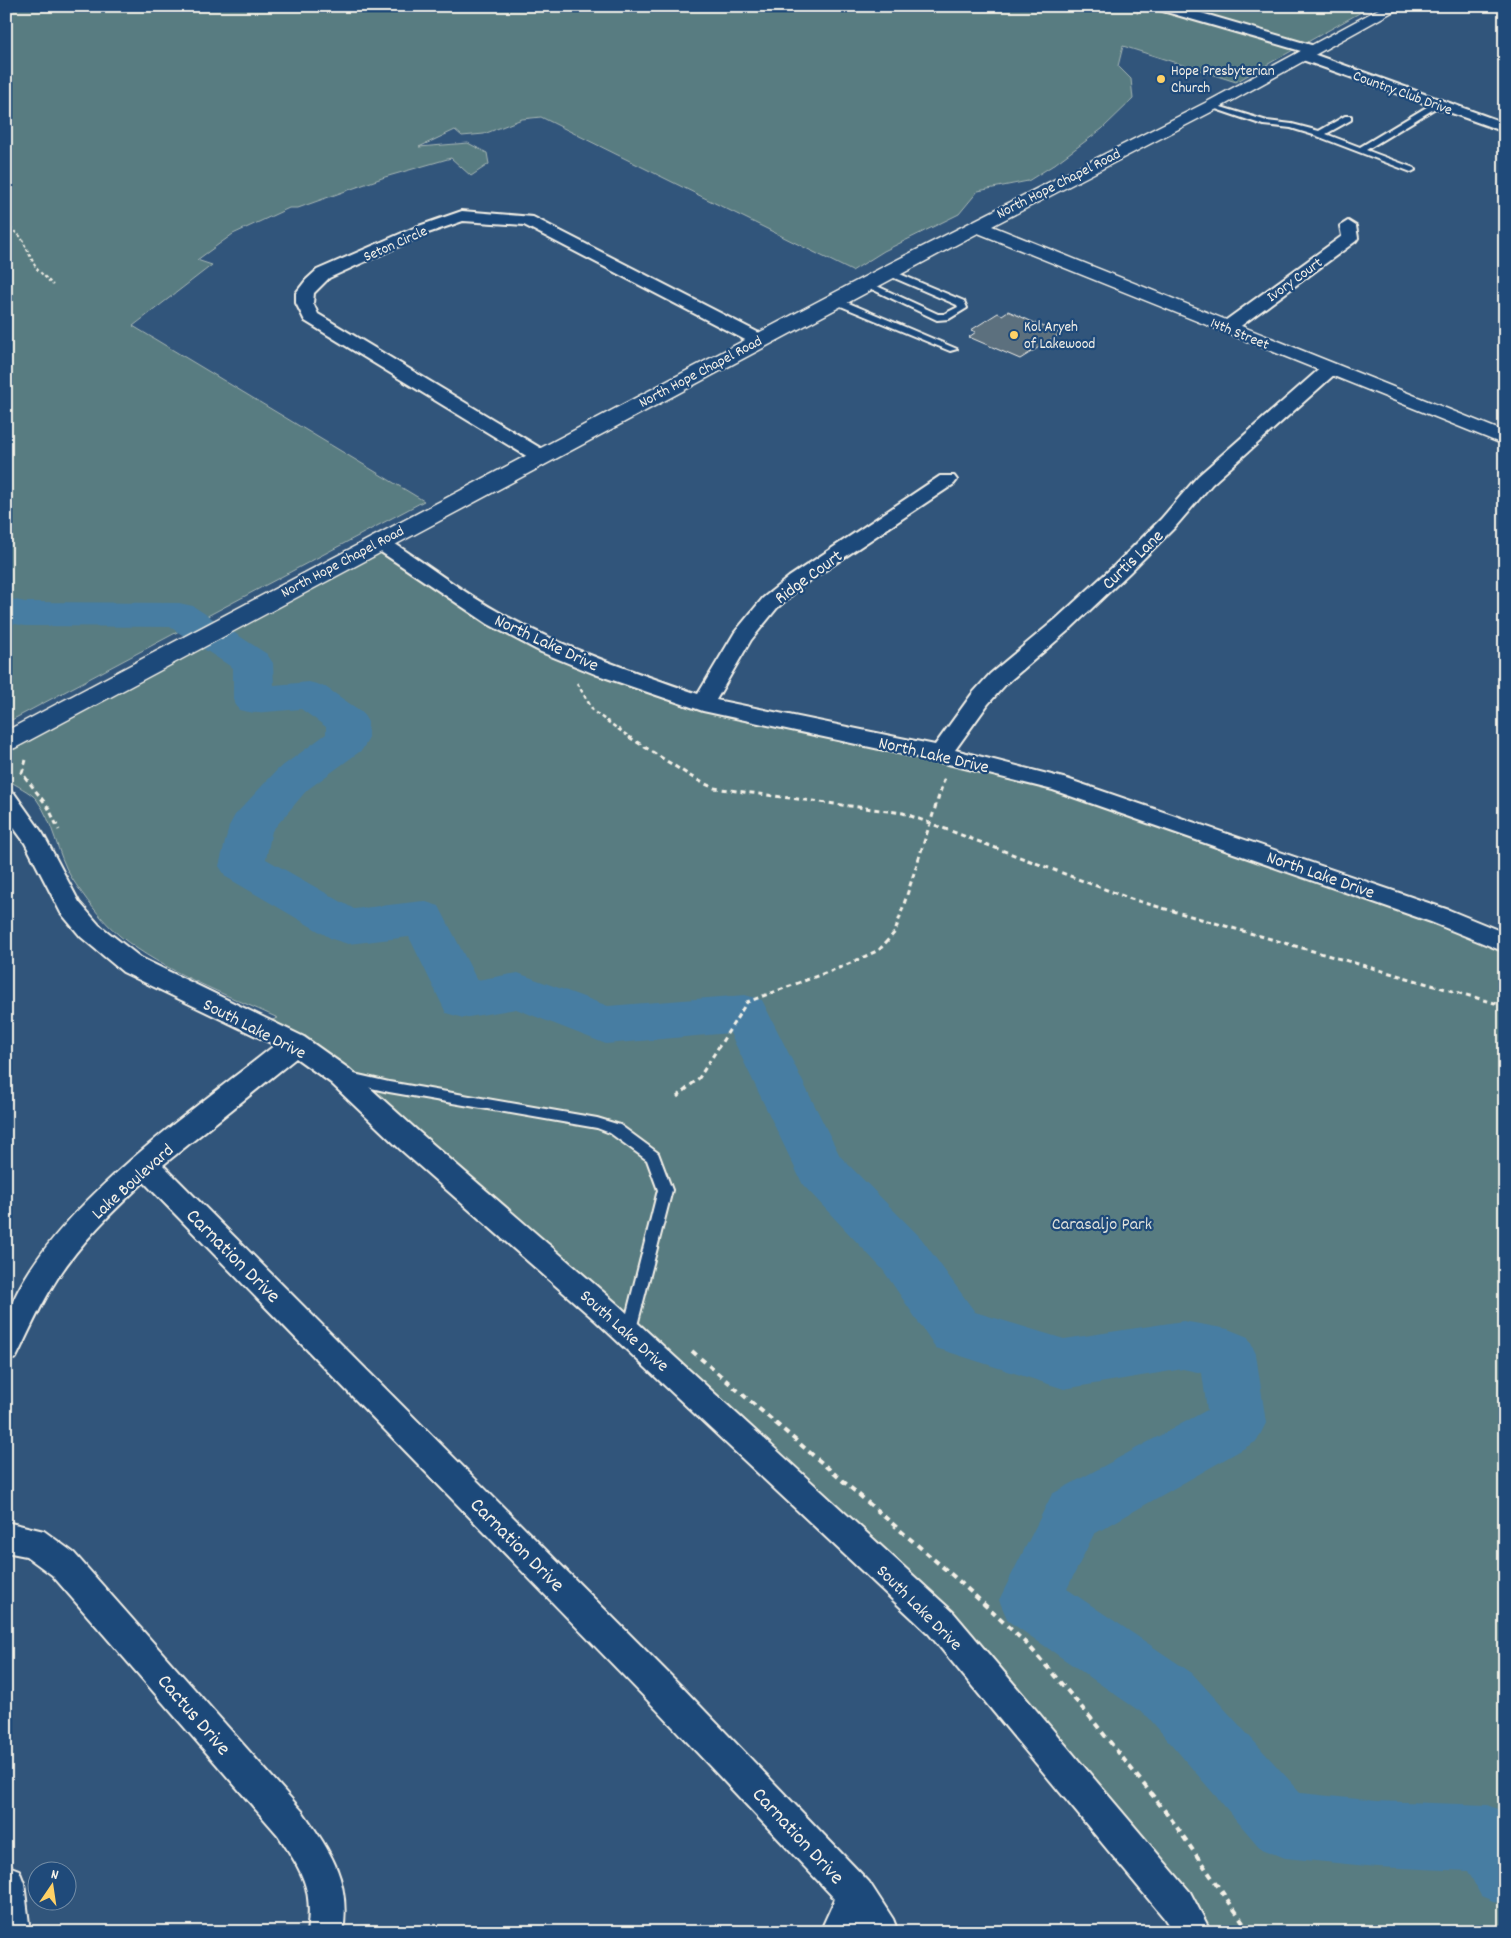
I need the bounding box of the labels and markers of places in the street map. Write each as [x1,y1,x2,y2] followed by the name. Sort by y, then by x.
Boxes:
[1171,61,1275,100] place label: Hope Presbyterian Church
[1155,73,1167,85] marker: Hope Presbyterian Church
[1024,317,1095,356] place label: Kol Aryeh of Lakewood
[1008,329,1020,341] marker: Kol Aryeh of Lakewood

